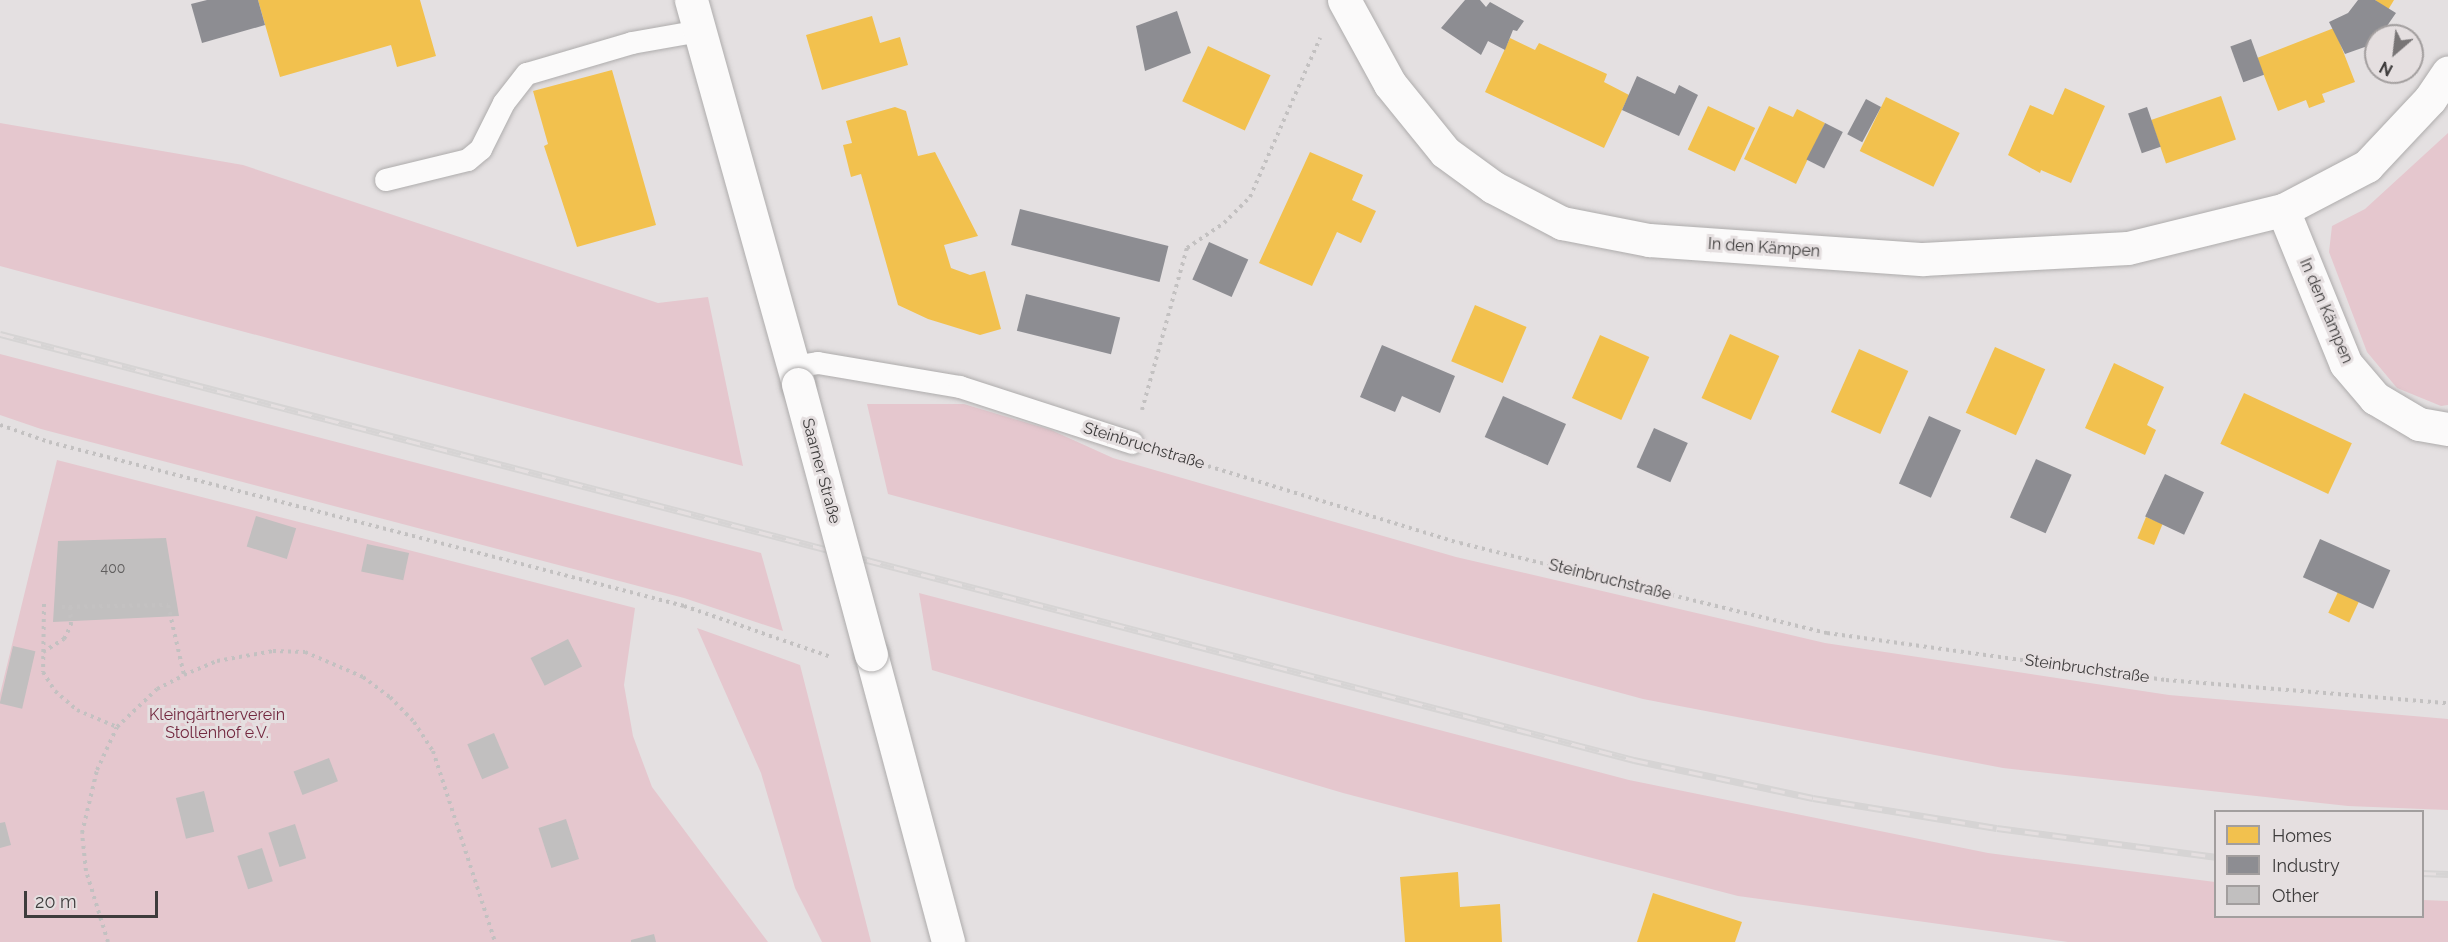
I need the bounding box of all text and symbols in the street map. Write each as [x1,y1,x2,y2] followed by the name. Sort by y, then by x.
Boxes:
[2364,24,2424,84] north arrow
[2376,57,2396,80] text: N
[1707,235,1821,261] street label: In den Kämpen
[2295,256,2357,366] street label: In den Kämpen
[798,416,844,526] street label: Saarner Straße
[1081,418,1207,474] street label: Steinbruchstraße
[1547,555,1673,605] street label: Steinbruchstraße
[101,560,125,576] house number: 400
[2023,651,2151,687] street label: Steinbruchstraße
[149,705,285,743] park label: Kleingärtnerverein Stollenhof e.V.
[2214,810,2424,918] legend
[2272,825,2332,846] text: Homes
[2272,855,2340,876] text: Industry
[27,879,160,917] scale bar
[2272,885,2319,906] text: Other
[35,891,77,912] text: 20 m

